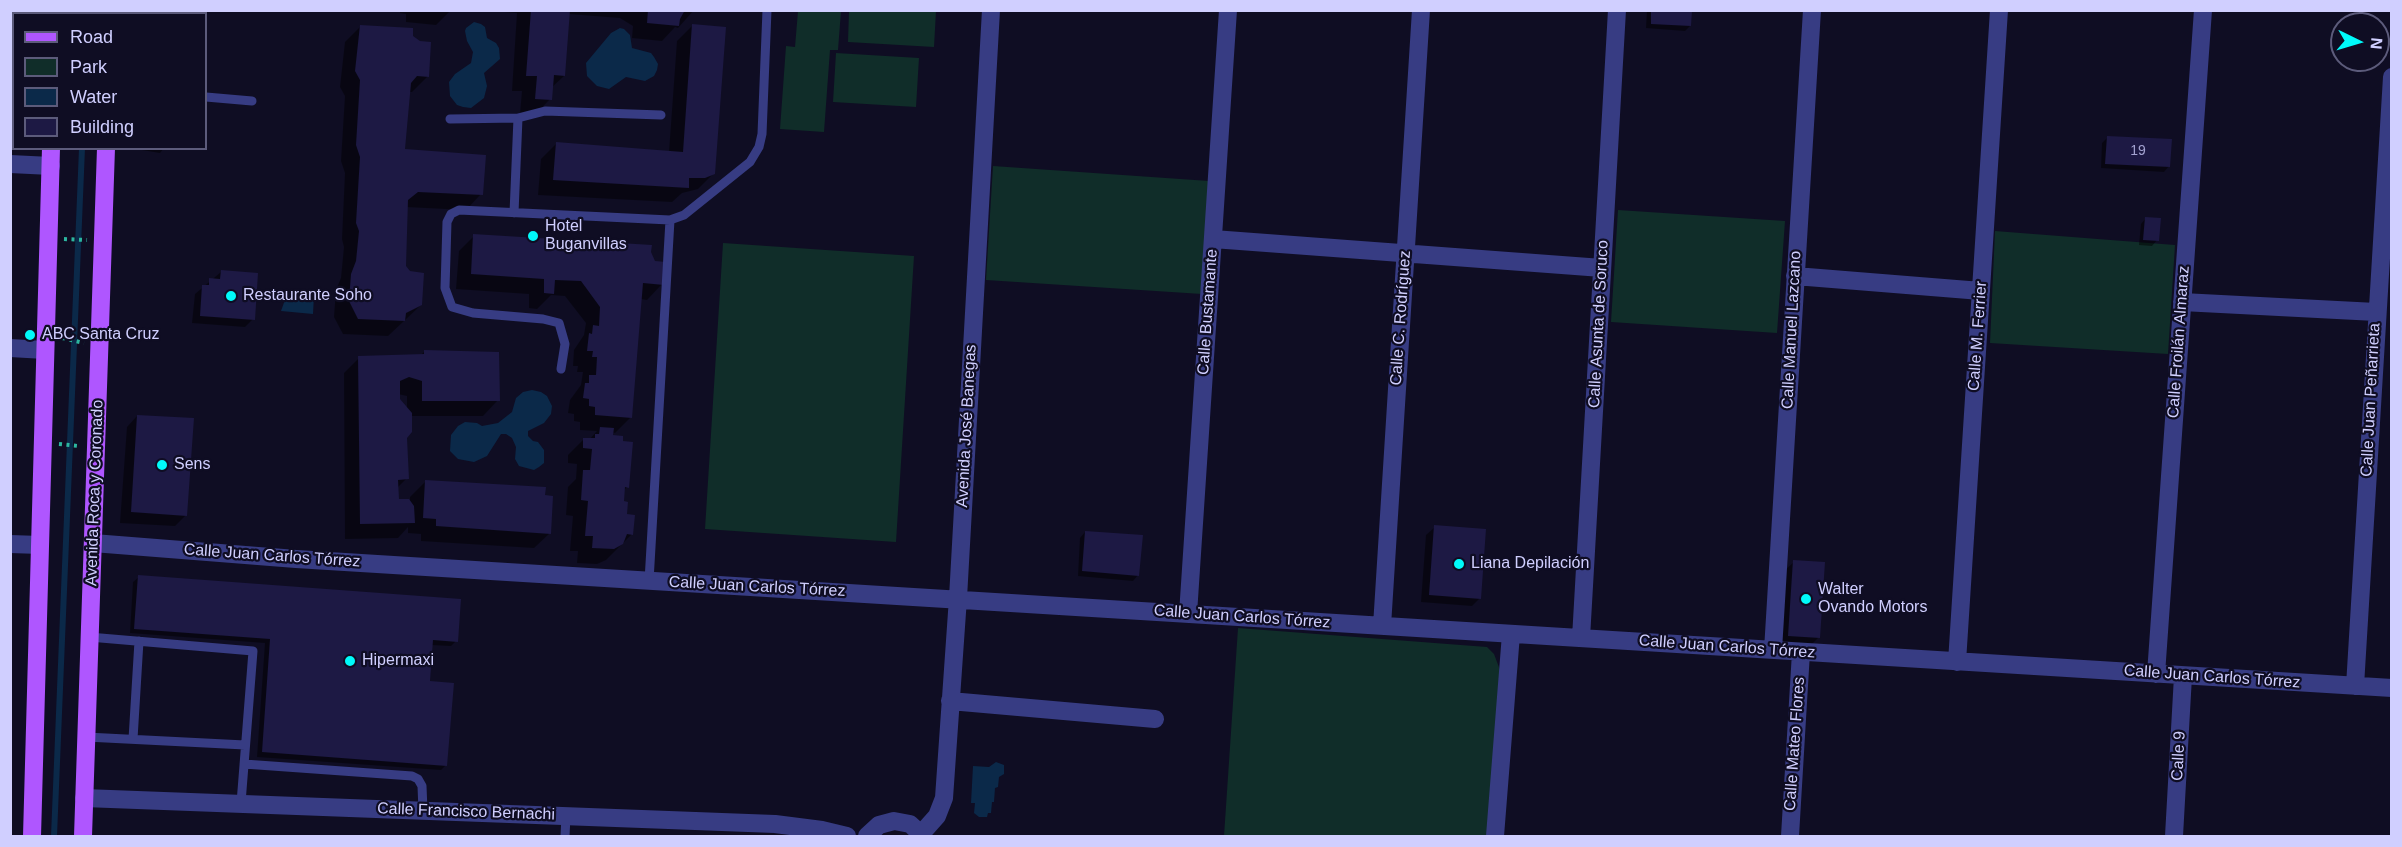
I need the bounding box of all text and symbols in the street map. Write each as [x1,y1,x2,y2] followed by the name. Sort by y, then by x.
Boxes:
[12,12,207,150] legend
[2330,12,2390,72] north arrow
[70,27,113,47] text: Road
[2367,37,2385,50] text: N
[70,57,107,77] text: Park
[70,87,117,107] text: Water
[70,117,134,137] text: Building
[2130,143,2146,159] house number: 19
[545,217,627,255] place label: Hotel Buganvillas
[526,229,540,243] marker: Hotel Buganvillas
[1585,240,1613,408] street label: Calle Asunta de Soruco
[1194,248,1222,376] street label: Calle Bustamante
[1387,250,1415,386] street label: Calle C. Rodríguez
[1778,250,1806,410] street label: Calle Manuel Lazcano
[2164,265,2194,419] street label: Calle Froilán Almaraz
[1965,280,1991,392] street label: Calle M. Ferrier
[243,286,372,306] place label: Restaurante Soho
[224,289,238,303] marker: Restaurante Soho
[2357,323,2385,477] street label: Calle Juan Peñarrieta
[42,325,159,345] place label: ABC Santa Cruz
[23,328,37,342] marker: ABC Santa Cruz
[953,344,981,508] street label: Avenida José Banegas
[82,399,108,587] street label: Avenida Roca y Coronado
[174,455,210,475] place label: Sens
[155,458,169,472] marker: Sens
[183,540,361,572] street label: Calle Juan Carlos Tórrez
[1471,554,1589,574] place label: Liana Depilación
[1452,557,1466,571] marker: Liana Depilación
[668,573,846,601] street label: Calle Juan Carlos Tórrez
[1818,580,1927,618] place label: Walter Ovando Motors
[1799,592,1813,606] marker: Walter Ovando Motors
[1153,601,1331,633] street label: Calle Juan Carlos Tórrez
[1638,631,1816,663] street label: Calle Juan Carlos Tórrez
[362,651,434,671] place label: Hipermaxi
[343,654,357,668] marker: Hipermaxi
[2123,661,2301,693] street label: Calle Juan Carlos Tórrez
[1781,676,1809,812] street label: Calle Mateo Flores
[2168,731,2190,781] street label: Calle 9
[377,799,555,825] street label: Calle Francisco Bernachi

